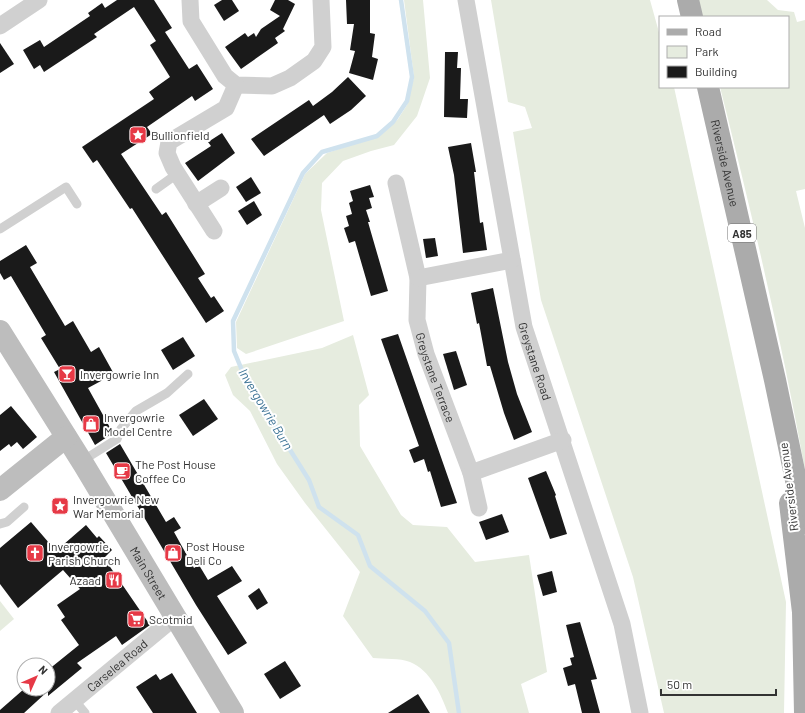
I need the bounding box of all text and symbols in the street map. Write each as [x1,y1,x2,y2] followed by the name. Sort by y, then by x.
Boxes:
[659,16,789,88] legend
[695,24,722,38] text: Road
[695,44,719,58] text: Park
[695,64,737,78] text: Building
[709,118,742,208] street label: Riverside Avenue
[128,125,148,145] place icon: Bullionfield
[151,128,209,142] place label: Bullionfield
[728,224,756,242] road number: A85
[516,321,555,402] street label: Greystane Road
[414,331,458,424] street label: Greystane Terrace
[57,364,77,384] bar icon: Invergowrie Inn
[235,365,297,453] water label: Invergowrie Burn
[80,367,159,381] place label: Invergowrie Inn
[104,410,172,438] place label: Invergowrie Model Centre
[81,414,101,434] shop icon: Invergowrie Model Centre
[776,442,800,532] street label: Riverside Avenue
[135,457,216,485] place label: The Post House Coffee Co
[112,461,132,481] cafe icon: The Post House Coffee Co
[73,492,160,520] place label: Invergowrie New War Memorial
[50,496,70,516] place icon: Invergowrie New War Memorial
[48,539,120,567] place label: Invergowrie Parish Church
[186,539,245,567] place label: Post House Deli Co
[25,543,45,563] church icon: Invergowrie Parish Church
[163,543,183,563] shop icon: Post House Deli Co
[127,544,170,602] street label: Main Street
[104,570,124,590] restaurant icon: Azaad
[70,573,101,587] place label: Azaad
[126,609,146,629] supermarket icon: Scotmid
[149,612,193,626] place label: Scotmid
[84,636,150,694] street label: Carselea Road
[16,657,56,697] north arrow
[36,662,51,677] text: N
[661,671,776,697] scale bar
[667,677,692,691] text: 50 m

